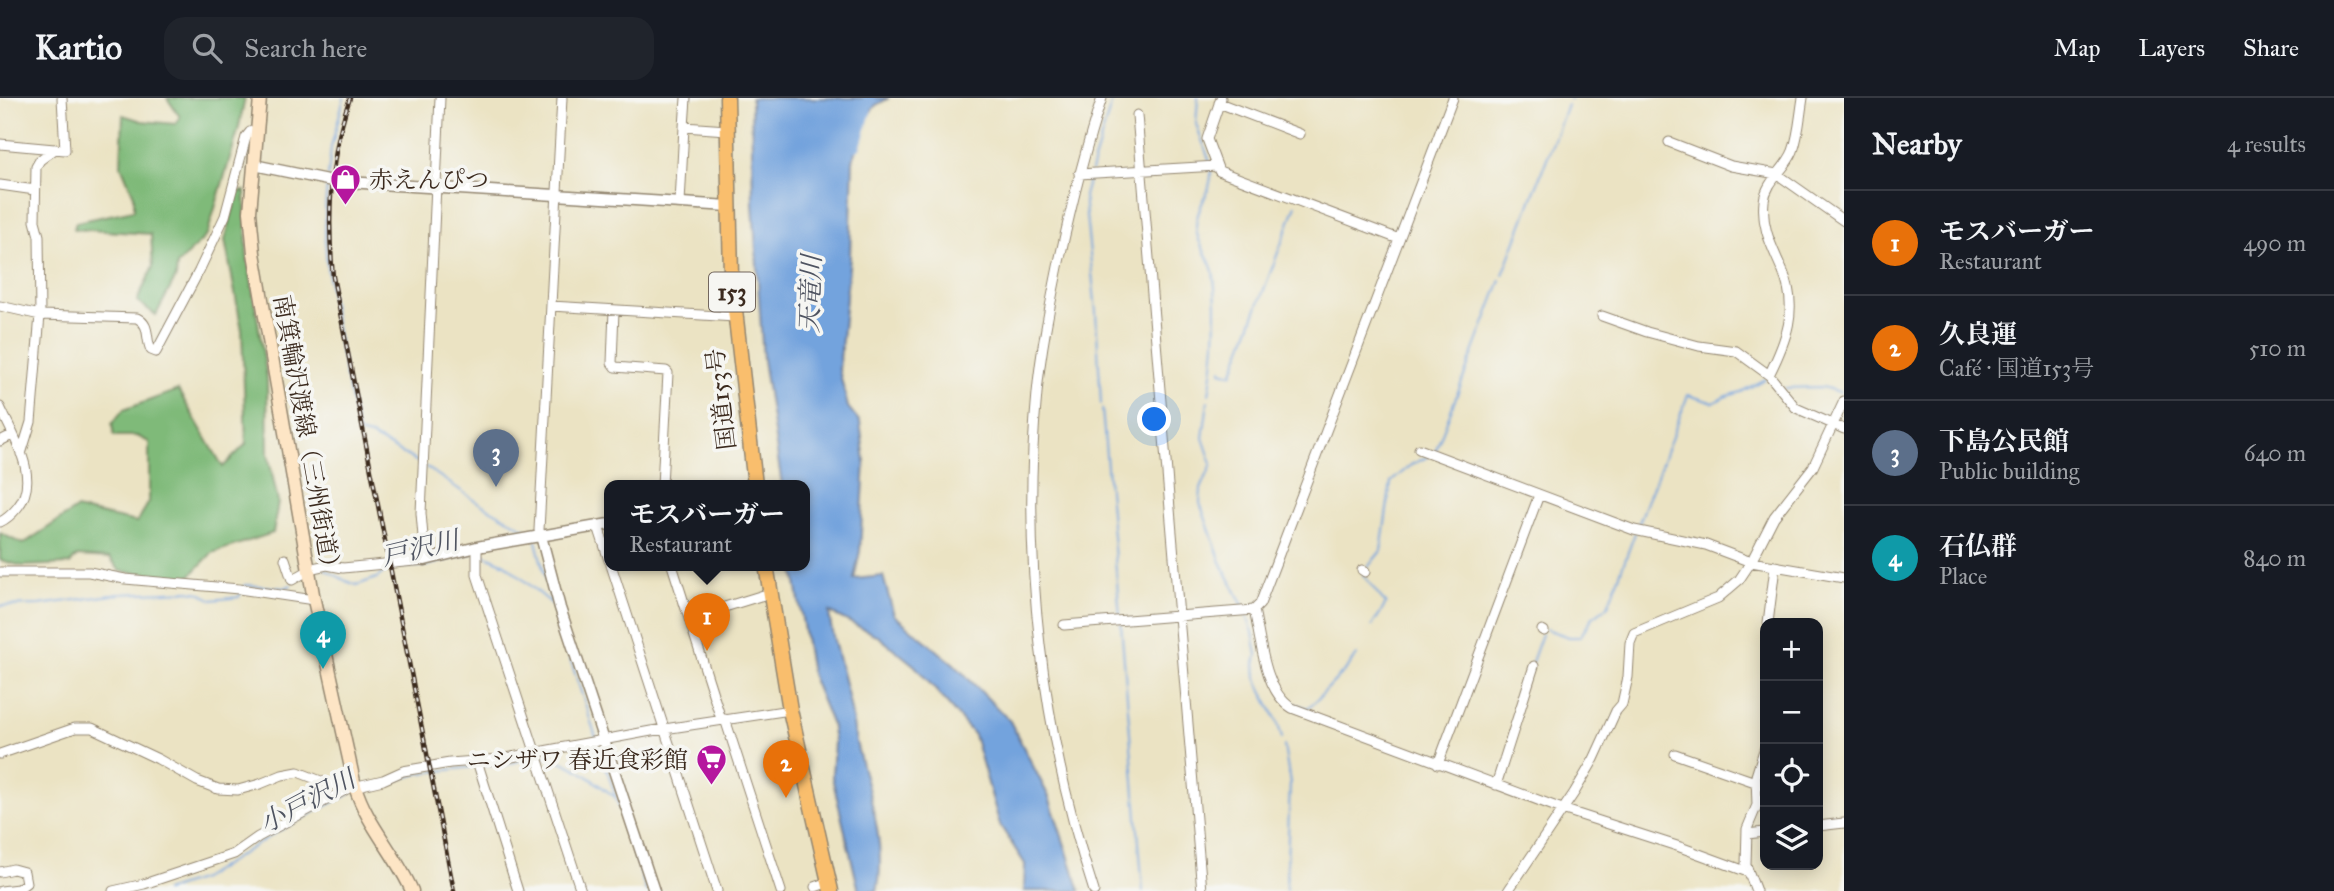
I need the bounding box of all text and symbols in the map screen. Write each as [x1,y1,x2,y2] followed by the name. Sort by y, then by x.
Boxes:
[164,17,654,80] search box
[35,28,122,68] text: Kartio
[188,29,226,67] icon: search
[244,32,367,64] text: Search here
[2054,33,2101,63] text: Map
[2139,33,2205,63] text: Layers
[2243,33,2299,63] text: Share
[1872,126,1962,162] text: Nearby
[2227,130,2306,158] text: 4 results
[329,163,363,207] shop icon: 赤えんぴつ
[369,165,489,195] place label: 赤えんぴつ
[1939,215,2094,247] text: モスバーガー
[1890,229,1900,257] text: 1
[2243,229,2306,257] text: 490 m
[1939,247,2042,275] text: Restaurant
[793,251,827,334] water label: 天竜川
[709,272,755,312] road number: 153
[267,293,347,581] street label: 南箕輪沢渡線（三州街道）
[1939,318,2017,350] text: 久良運
[1889,334,1901,362] text: 2
[2249,334,2306,362] text: 510 m
[700,347,742,451] street label: 国道153号
[1939,354,2094,382] text: Café · 国道153号
[1137,402,1171,436] your location
[1939,425,2069,457] text: 下島公民館
[473,429,519,487] pin: 3
[1890,439,1900,467] text: 3
[2244,439,2306,467] text: 640 m
[1939,457,2079,485] text: Public building
[604,480,810,571] popup
[629,498,785,530] text: モスバーガー
[378,523,465,572] water label: 戸沢川
[629,530,732,558] text: Restaurant
[1939,530,2017,562] text: 石仏群
[1889,544,1901,572] text: 4
[2243,544,2306,572] text: 840 m
[1939,562,1987,590] text: Place
[684,593,730,651] pin: 1
[300,611,346,669] pin: 4
[1760,618,1823,870] map controls
[1760,618,1823,681] button: +
[1760,681,1823,744] button: −
[763,740,809,798] pin: 2
[694,743,728,787] supermarket icon: ニシザワ 春近食彩館
[1760,744,1823,807] button: locate
[467,745,688,775] place label: ニシザワ 春近食彩館
[254,761,363,840] water label: 小戸沢川
[1760,807,1823,870] button: layers

